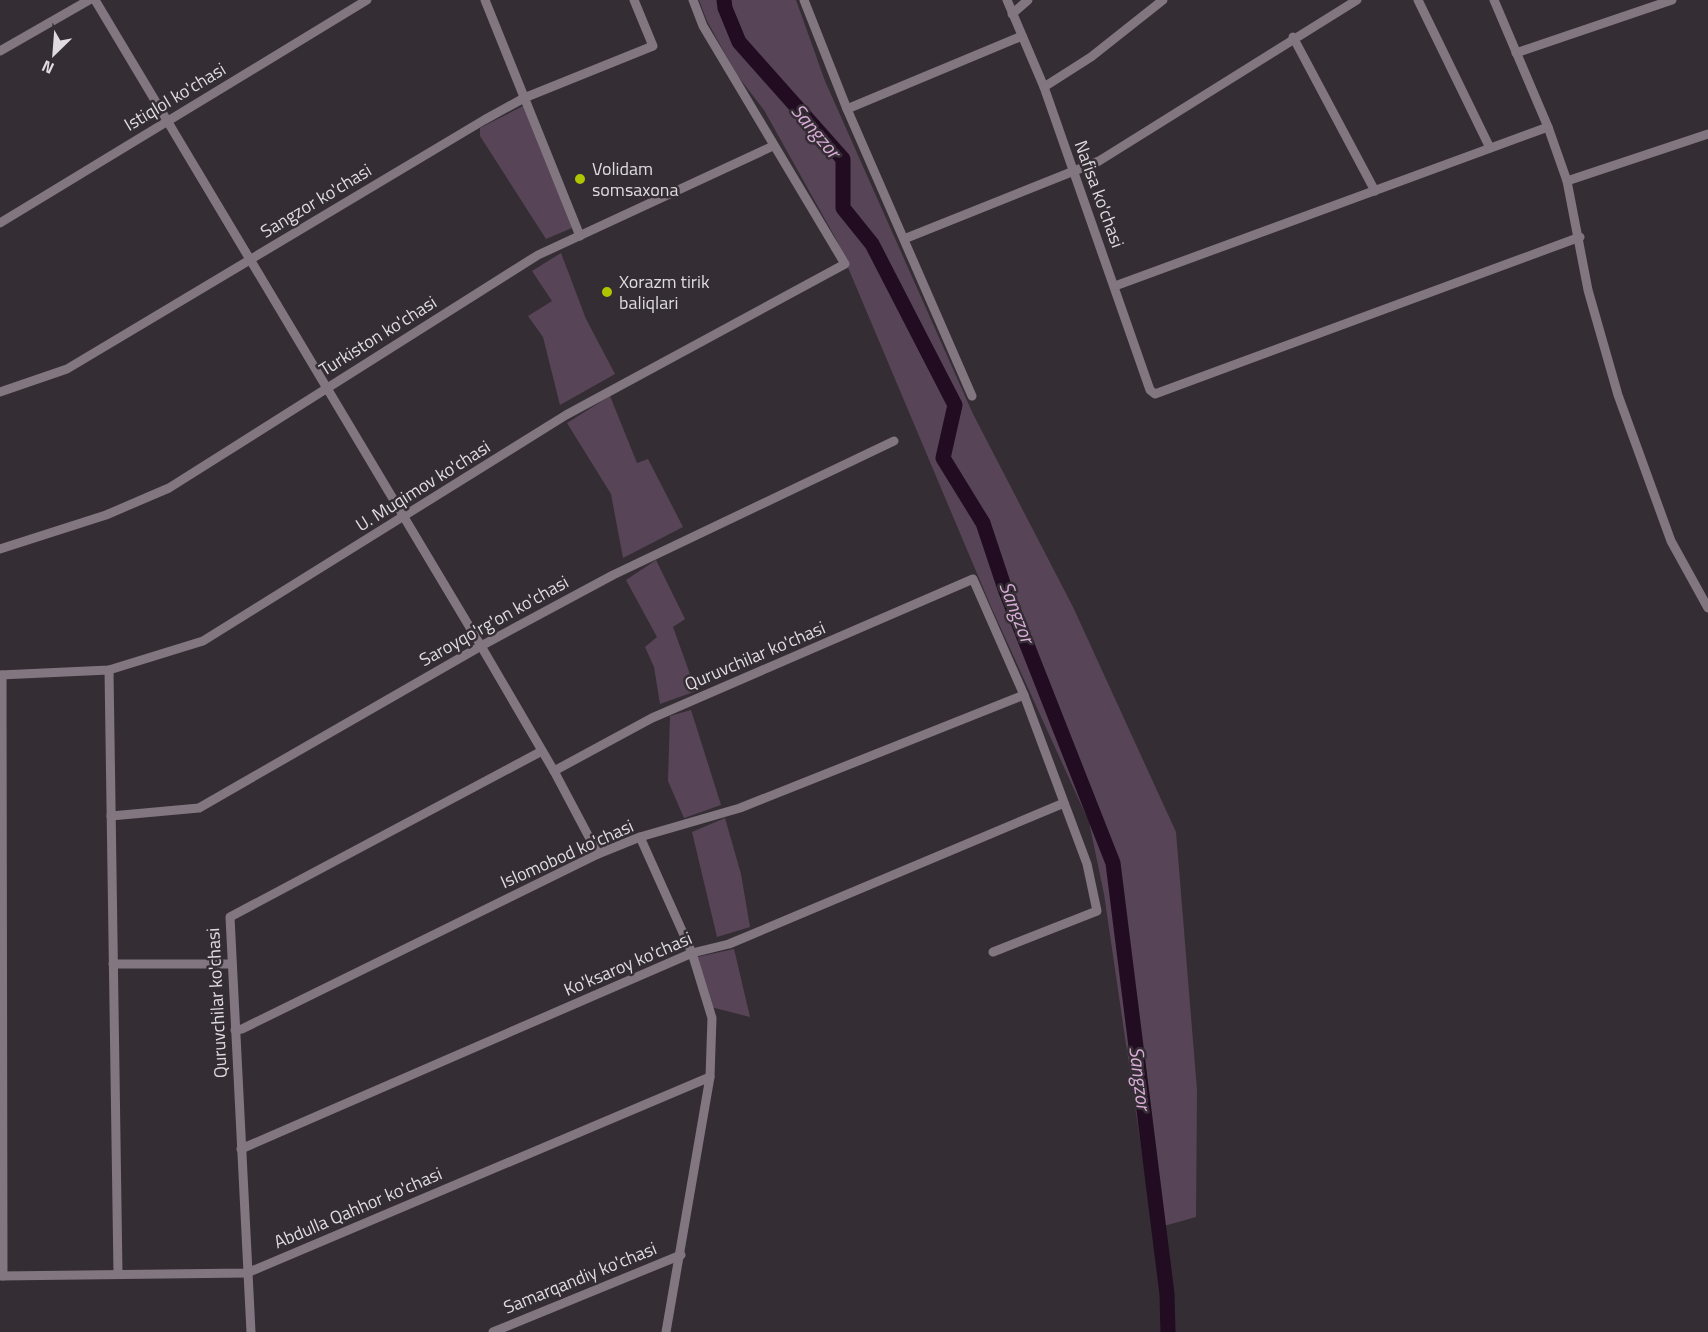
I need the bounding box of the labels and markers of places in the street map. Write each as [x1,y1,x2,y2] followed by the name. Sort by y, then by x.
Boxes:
[592,155,678,203] place label: Volidam somsaxona
[573,172,587,186] marker: Volidam somsaxona
[619,268,710,316] place label: Xorazm tirik baliqlari
[600,285,614,299] marker: Xorazm tirik baliqlari

